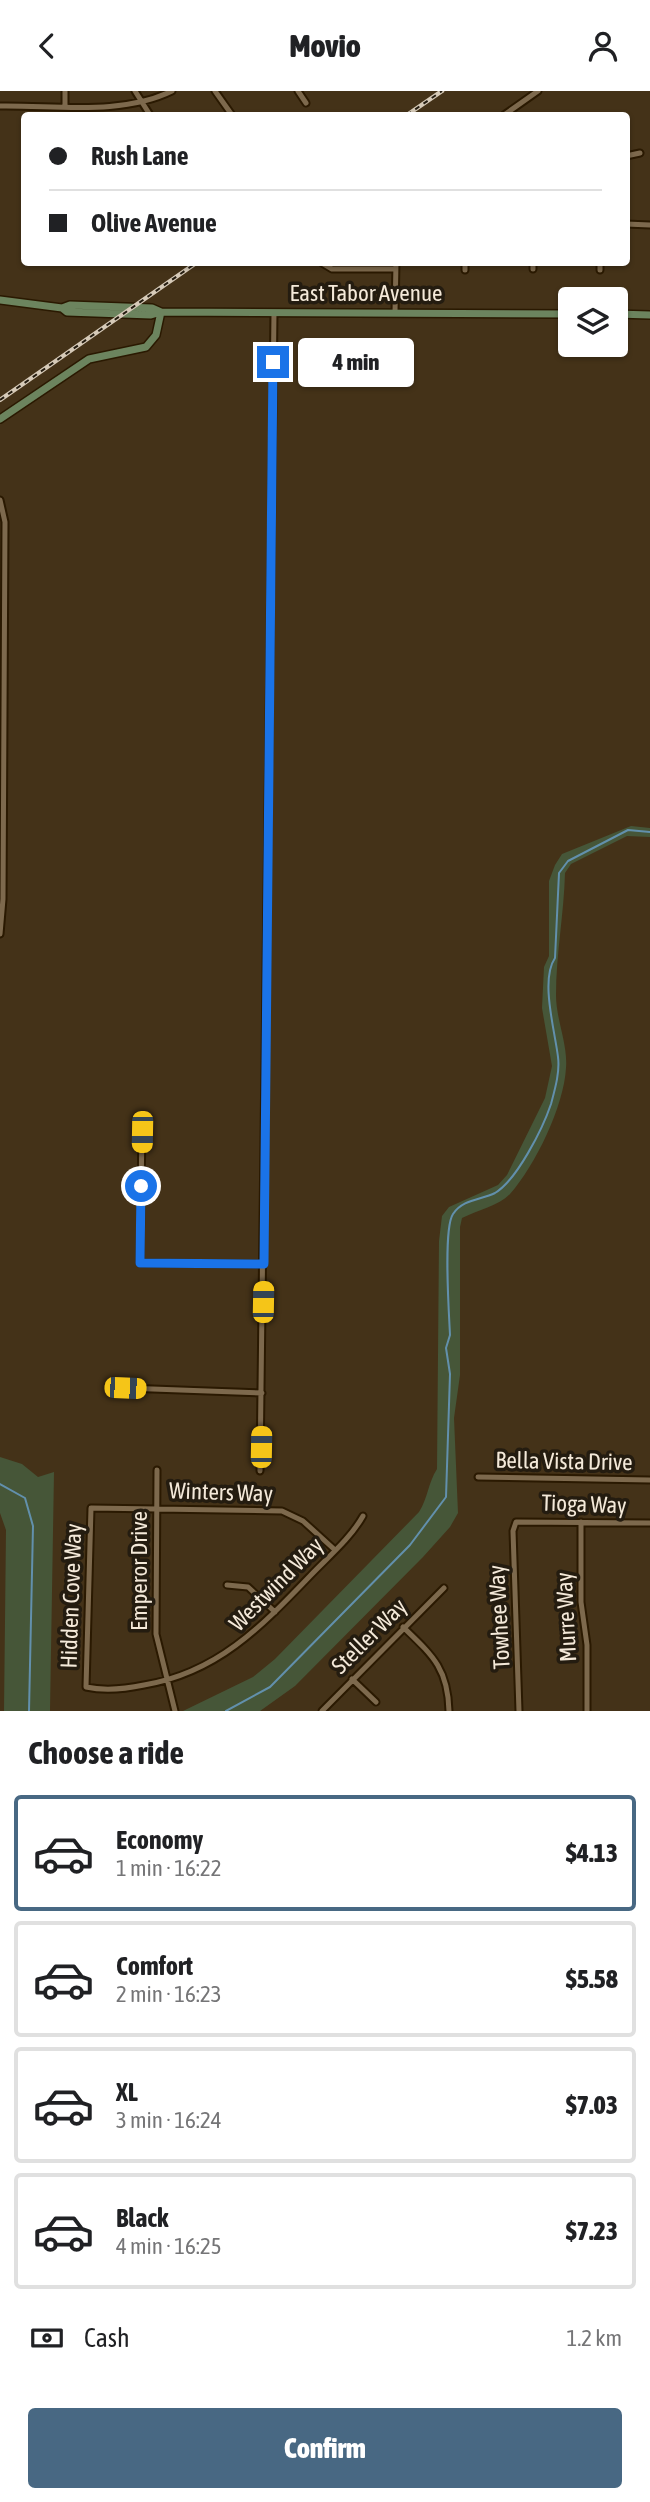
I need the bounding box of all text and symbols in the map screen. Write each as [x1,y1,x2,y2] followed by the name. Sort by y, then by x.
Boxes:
[28,27,66,65] icon: back
[289,27,361,64] text: Movio
[584,27,622,65] icon: person
[91,141,188,171] text: Rush Lane
[91,208,217,238] text: Olive Avenue
[290,280,442,306] street label: East Tabor Avenue
[558,287,628,357] map controls
[558,287,628,357] button: layers
[298,337,413,387] callout: 4 min
[257,346,289,378] route end
[333,349,379,375] text: 4 min
[132,1111,153,1153] car
[125,1170,157,1202] route start
[253,1281,274,1323] car
[104,1377,147,1399] car
[251,1426,272,1468] car
[495,1447,633,1475] street label: Bella Vista Drive
[168,1477,274,1507] street label: Winters Way
[541,1490,627,1518] street label: Tioga Way
[126,1511,152,1631] street label: Emperor Drive
[55,1523,87,1669] street label: Hidden Cove Way
[224,1532,328,1636] street label: Westwind Way
[483,1564,515,1670] street label: Towhee Way
[551,1571,581,1663] street label: Murre Way
[326,1593,412,1679] street label: Steller Way
[28,1734,184,1771] text: Choose a ride
[32,1822,95,1885] icon: car
[116,1825,203,1855] text: Economy
[566,1838,618,1868] text: $4.13
[116,1855,222,1881] text: 1 min · 16:22
[32,1948,95,2011] icon: car
[116,1951,193,1981] text: Comfort
[566,1964,618,1994] text: $5.58
[116,1981,222,2007] text: 2 min · 16:23
[32,2074,95,2137] icon: car
[116,2077,138,2107] text: XL
[566,2090,618,2120] text: $7.03
[116,2107,222,2133] text: 3 min · 16:24
[32,2200,95,2263] icon: car
[116,2203,168,2233] text: Black
[566,2216,618,2246] text: $7.23
[116,2233,222,2259] text: 4 min · 16:25
[28,2319,66,2357] icon: cash
[84,2323,130,2353] text: Cash
[566,2325,622,2351] text: 1.2 km
[28,2408,622,2488] button: Confirm

